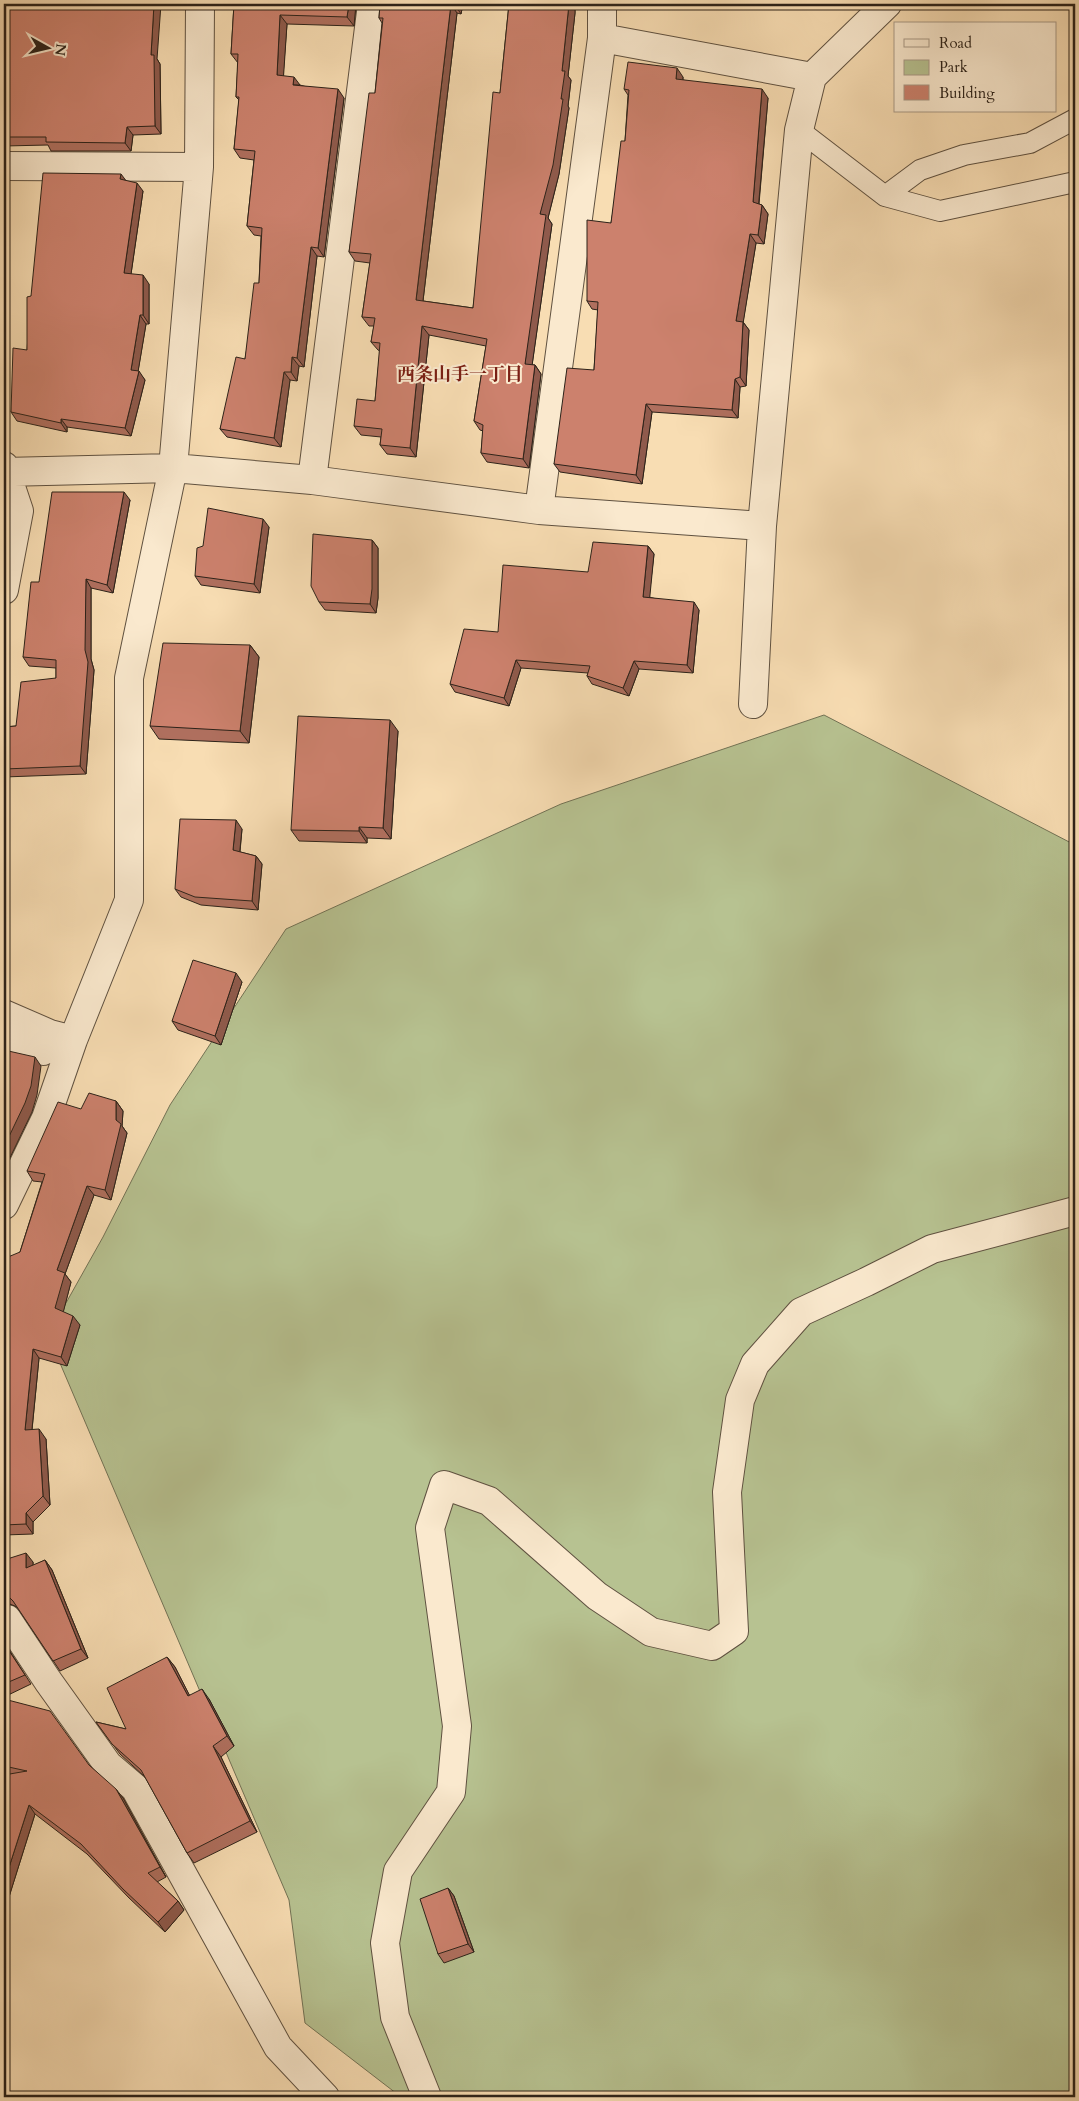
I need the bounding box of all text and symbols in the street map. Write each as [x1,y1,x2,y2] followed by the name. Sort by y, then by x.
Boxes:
[22,22,72,72] north arrow
[894,22,1056,112] legend
[939,33,972,53] text: Road
[50,42,71,57] text: N
[939,57,968,77] text: Park
[939,83,995,103] text: Building
[397,362,523,387] district label: 西条山手一丁目

